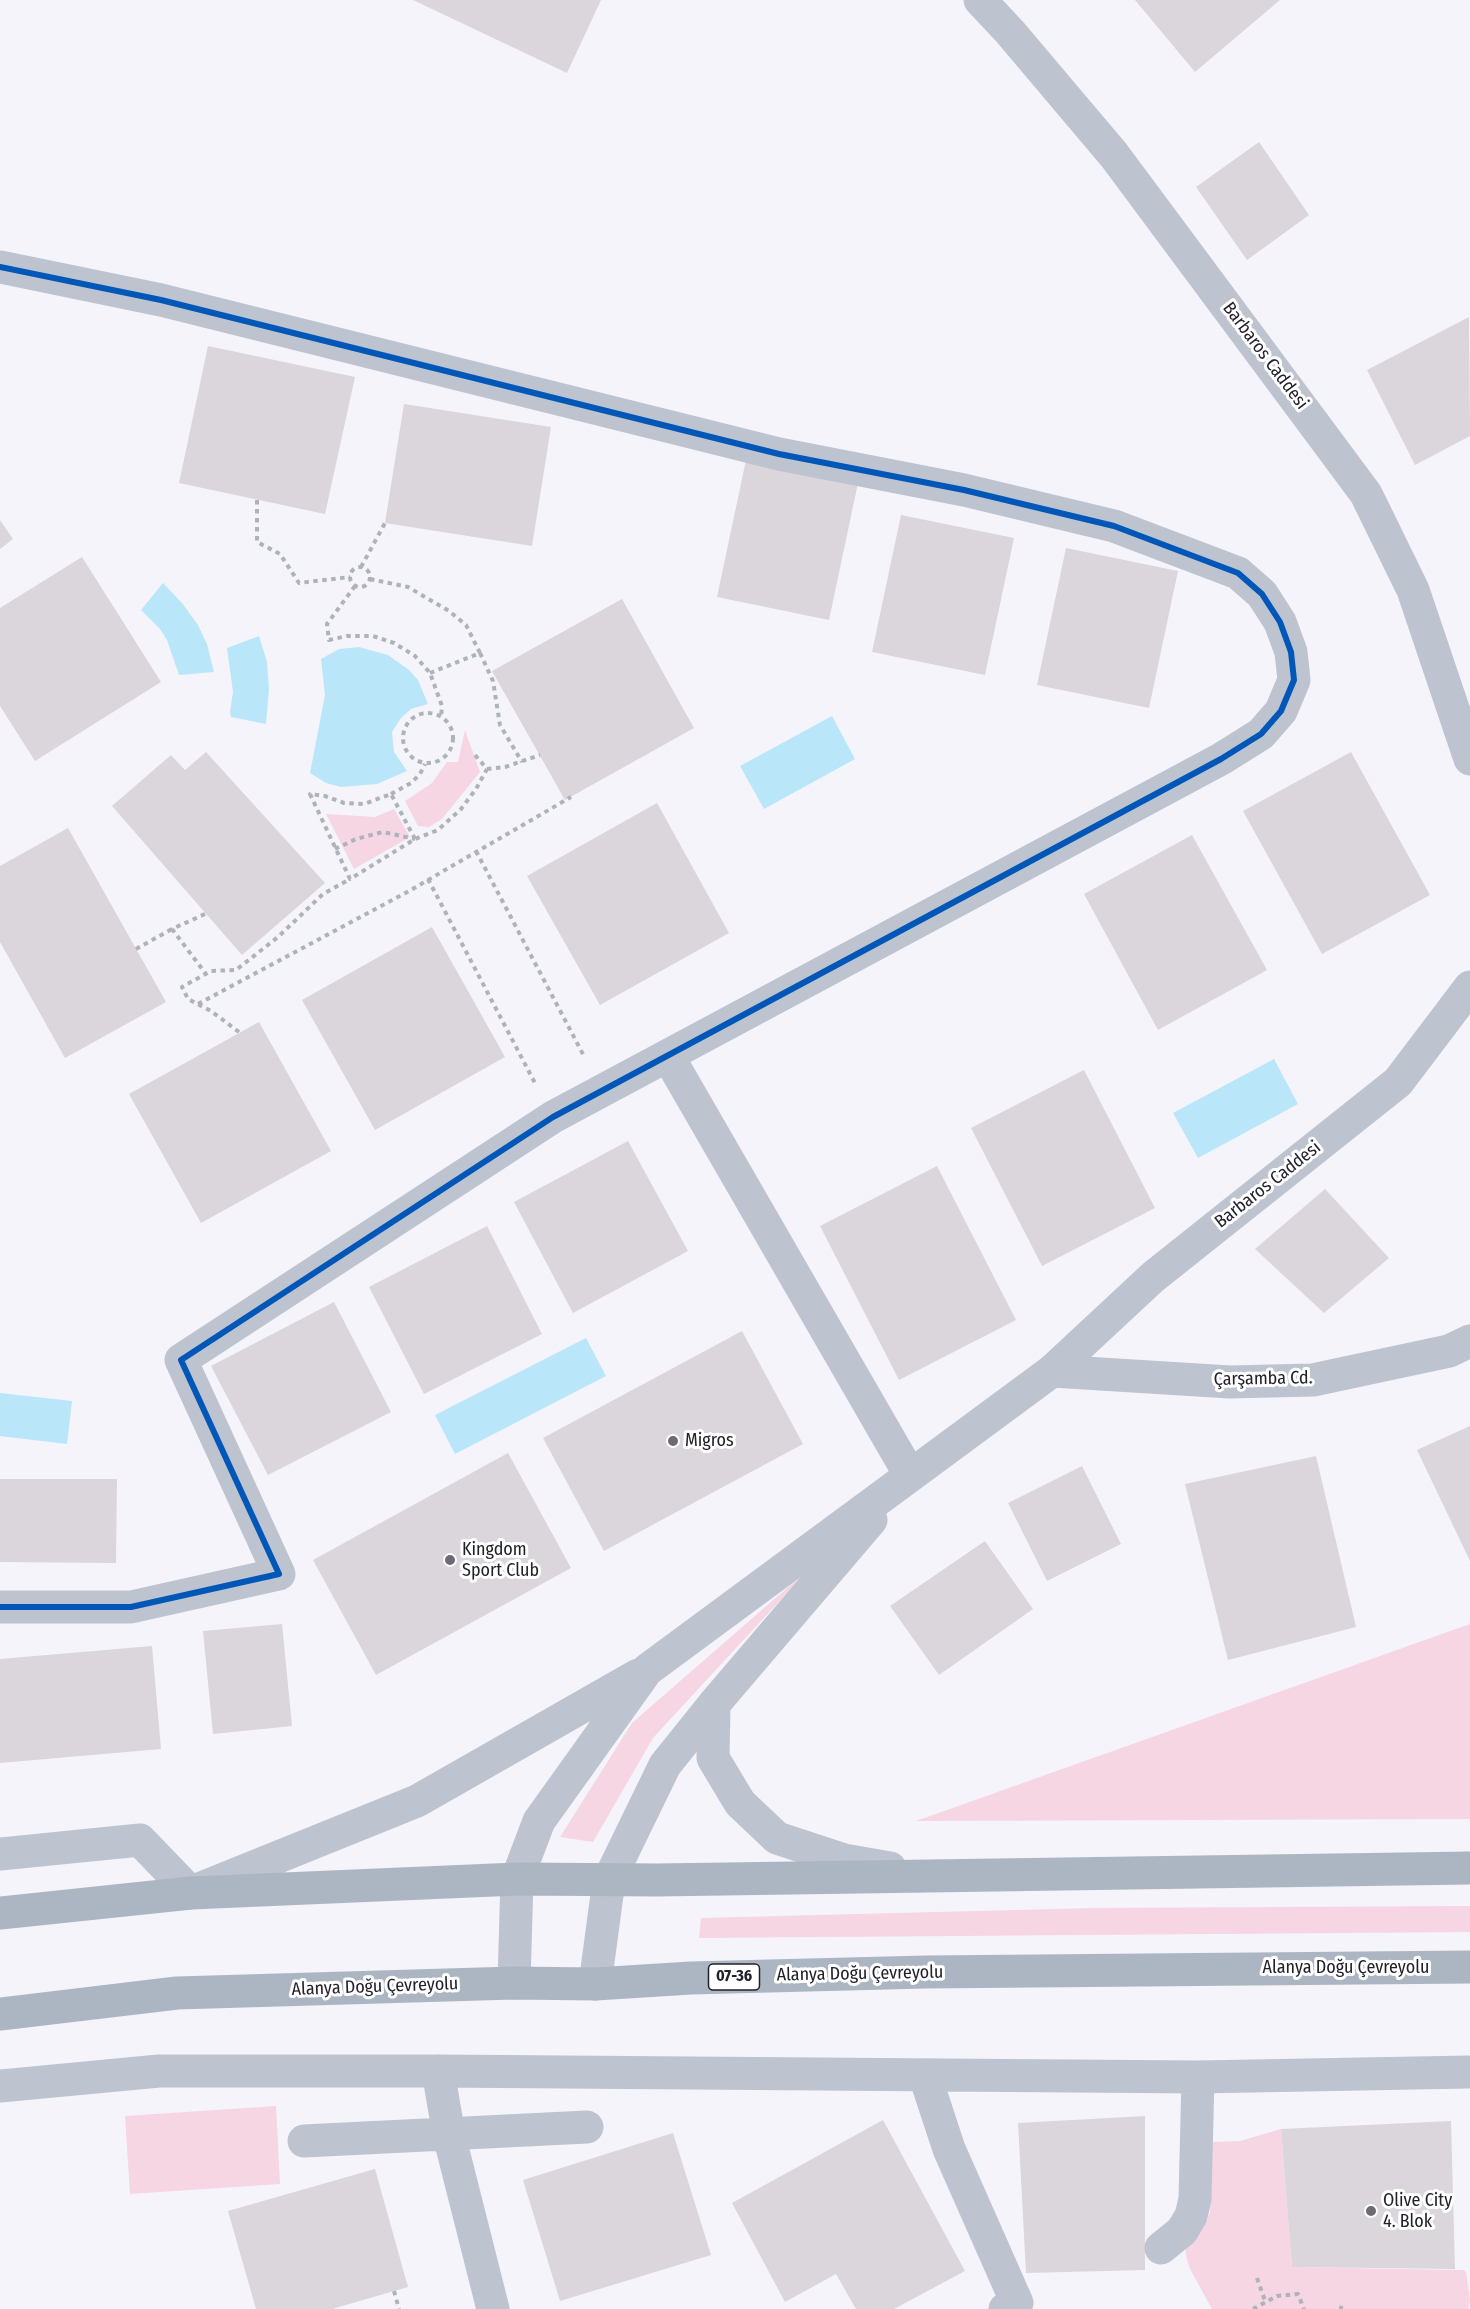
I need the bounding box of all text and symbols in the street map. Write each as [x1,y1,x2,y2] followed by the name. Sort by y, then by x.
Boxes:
[1218,298,1312,414] street label: Barbaros Caddesi
[1211,1137,1325,1233] street label: Barbaros Caddesi
[1213,1367,1313,1391] street label: Çarşamba Cd.
[685,1430,734,1452] place label: Migros
[666,1434,680,1448] marker: Migros
[462,1539,539,1582] place label: Kingdom Sport Club
[443,1553,457,1567] marker: Kingdom Sport Club
[1263,1957,1429,1979] street label: Alanya Doğu Çevreyolu
[776,1962,944,1986] street label: Alanya Doğu Çevreyolu
[708,1964,760,1990] road number: 07-36
[291,1973,459,2001] street label: Alanya Doğu Çevreyolu
[1383,2190,1452,2232] place label: Olive City 4. Blok
[1364,2204,1378,2218] marker: Olive City 4. Blok

